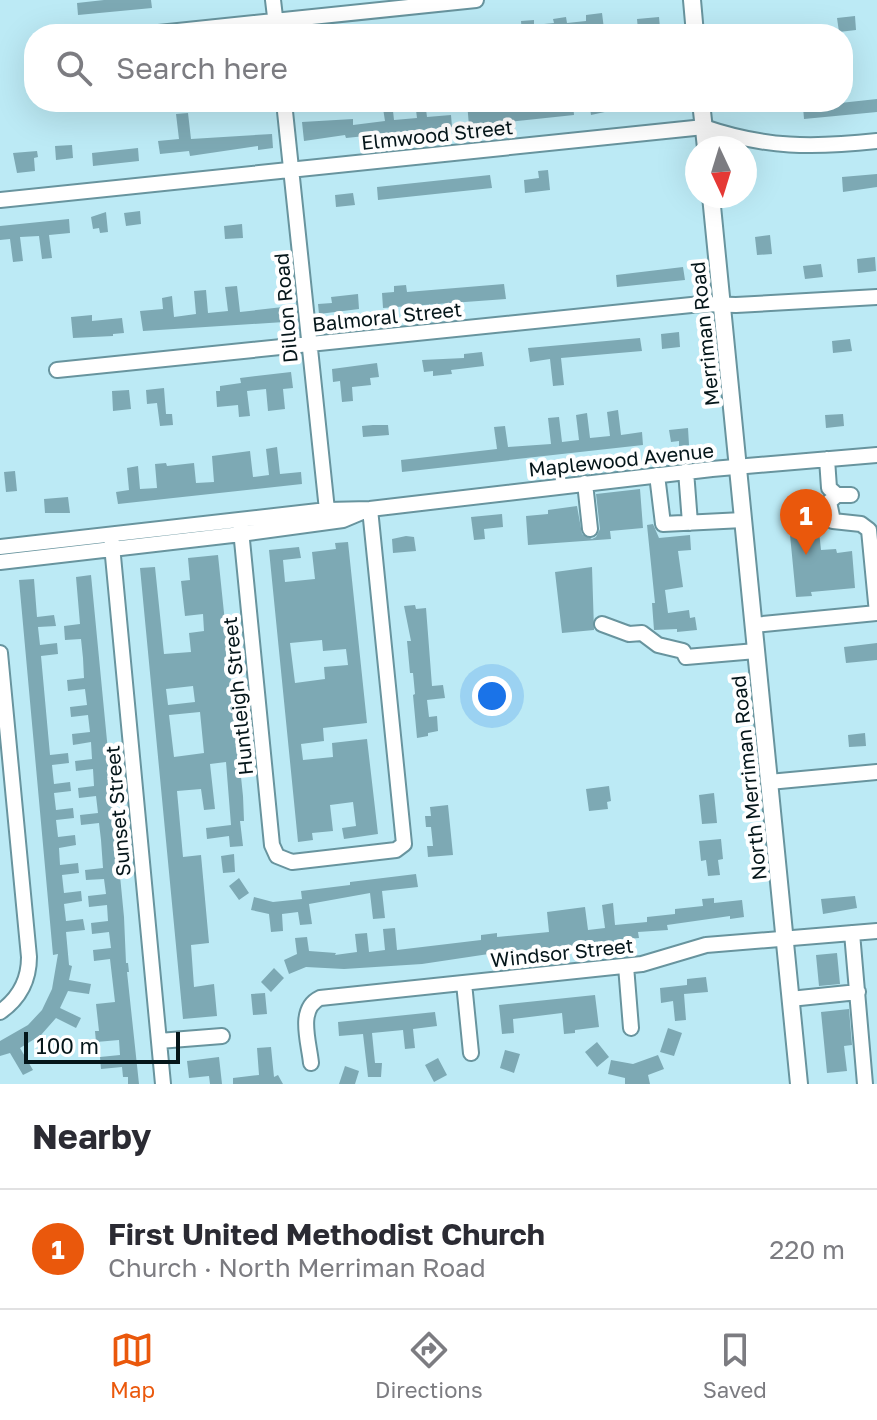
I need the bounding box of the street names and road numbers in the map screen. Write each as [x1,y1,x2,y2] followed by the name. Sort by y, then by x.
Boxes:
[360,114,514,154] street label: Elmwood Street
[268,252,302,364] street label: Dillon Road
[684,261,724,407] street label: Merriman Road
[311,296,463,336] street label: Balmoral Street
[527,437,715,481] street label: Maplewood Avenue
[217,615,257,777] street label: Huntleigh Street
[725,674,771,882] street label: North Merriman Road
[99,744,135,878] street label: Sunset Street
[489,933,635,971] street label: Windsor Street

